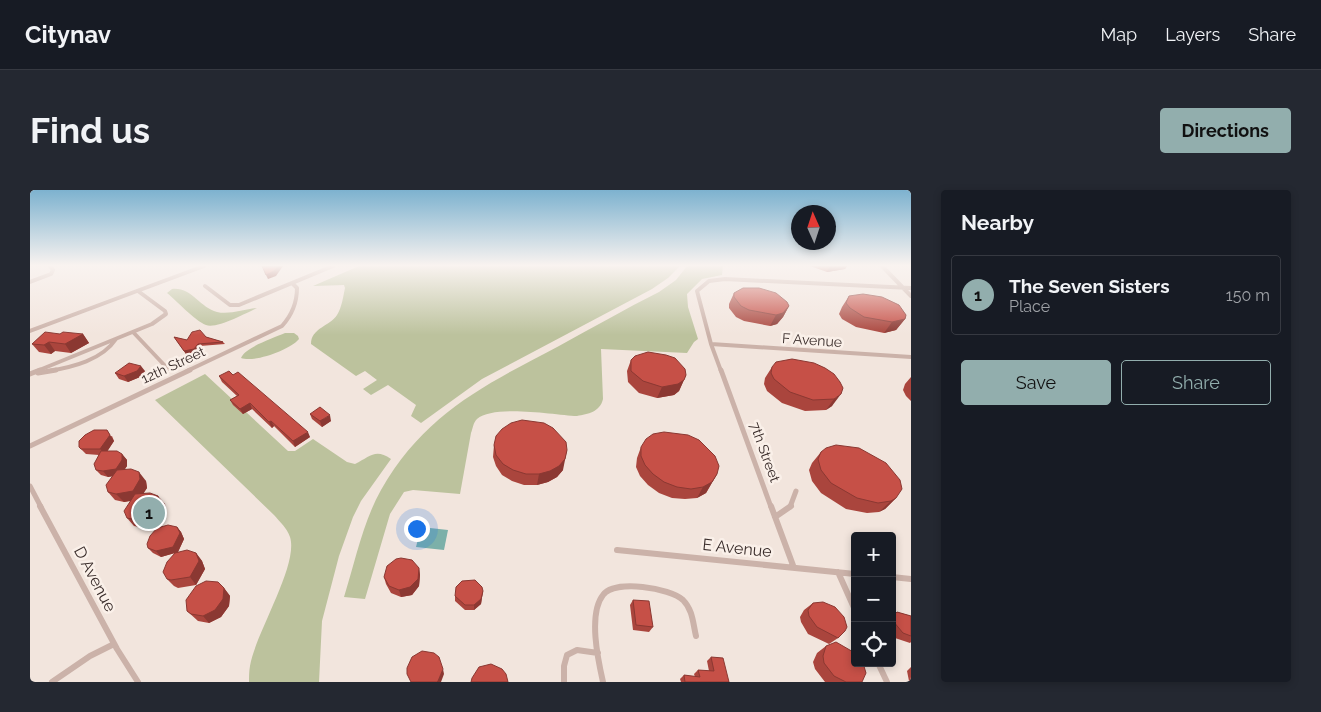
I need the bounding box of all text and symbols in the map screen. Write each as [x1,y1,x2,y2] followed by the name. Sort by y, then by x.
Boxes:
[25,20,111,49] text: Citynav
[1101,24,1137,45] text: Map
[1165,24,1220,45] text: Layers
[1248,24,1296,45] text: Share
[1160,108,1291,153] button: Directions
[30,110,150,151] text: Find us
[791,205,836,250] north arrow
[961,210,1034,235] text: Nearby
[1009,275,1170,297] text: The Seven Sisters
[974,286,982,305] text: 1
[1226,286,1270,305] text: 150 m
[1009,297,1050,316] text: Place
[781,330,843,350] street label: F Avenue
[139,343,208,387] street label: 12th Street
[961,360,1111,405] button: Save
[1121,360,1271,405] button: Share
[747,420,783,484] street label: 7th Street
[133,494,165,532] pin: 1
[404,516,430,542] your location
[851,532,896,667] map controls
[851,532,896,577] button: +
[701,535,773,561] street label: E Avenue
[70,543,120,615] street label: D Avenue
[851,577,896,622] button: −
[851,622,896,667] button: locate

